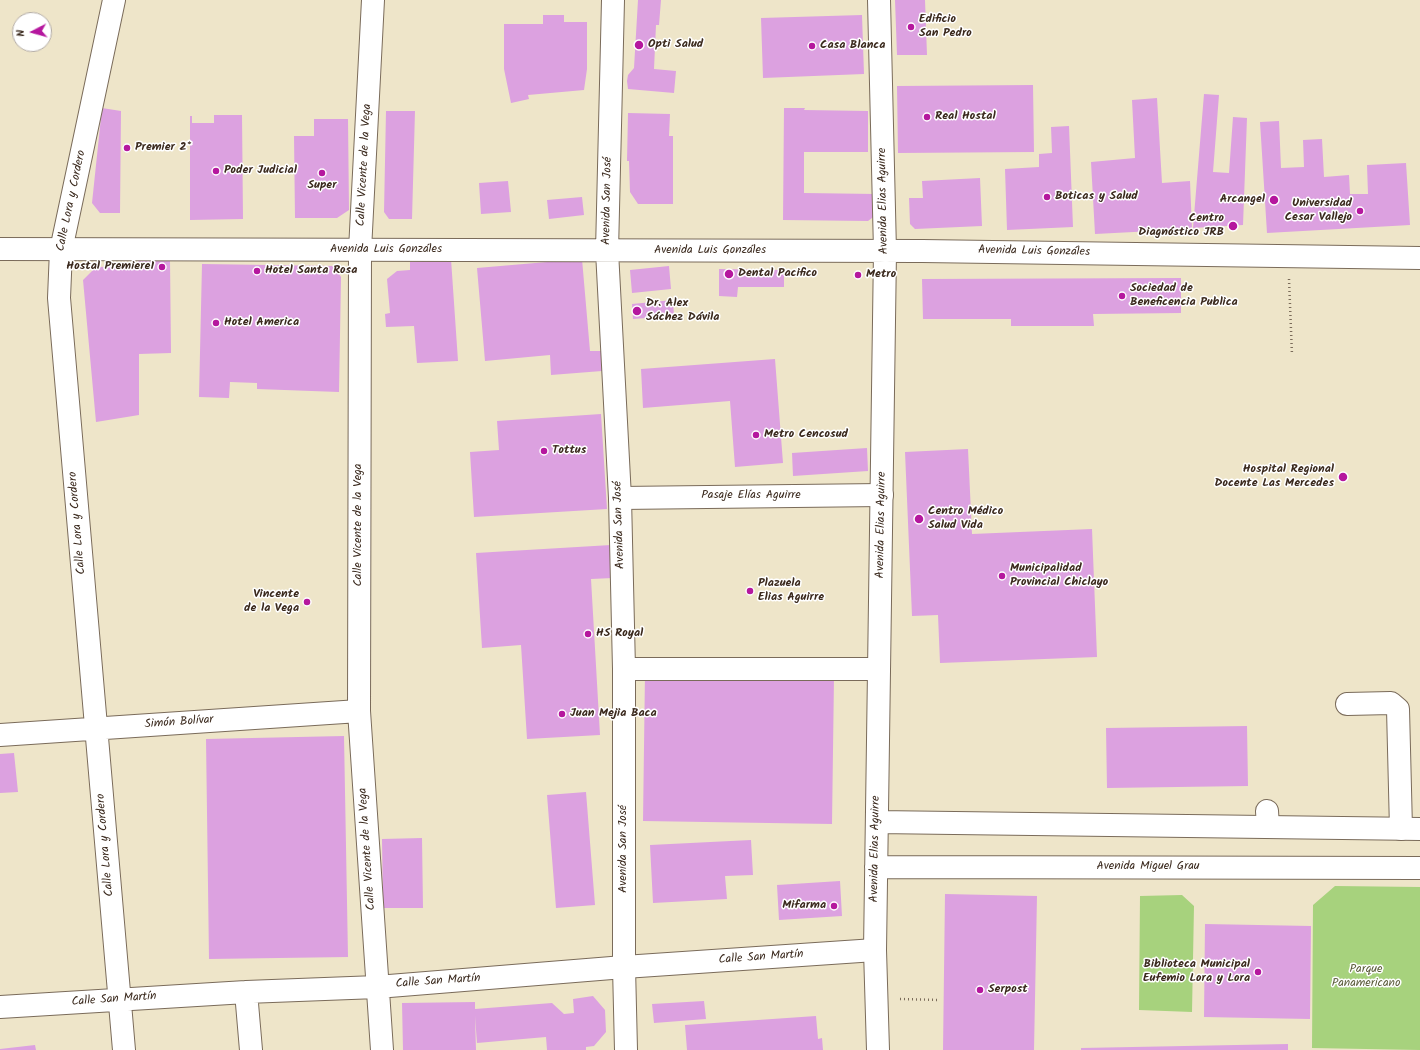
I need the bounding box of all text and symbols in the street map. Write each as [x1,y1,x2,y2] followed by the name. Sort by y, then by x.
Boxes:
[12,12,52,52] north arrow
[919,13,972,41] place label: Edificio San Pedro
[906,22,916,32] marker: Edificio San Pedro
[12,29,30,38] text: N
[648,38,703,52] place label: Opti Salud
[633,39,645,51] marker: Opti Salud
[820,39,885,53] place label: Casa Blanca
[807,41,817,51] marker: Casa Blanca
[355,103,375,227] street label: Calle Vicente de la Vega
[935,110,996,124] place label: Real Hostal
[922,112,932,122] marker: Real Hostal
[135,141,191,155] place label: Premier 2*
[122,143,132,153] marker: Premier 2*
[876,147,892,255] street label: Avenida Elias Aguirre
[54,149,90,253] street label: Calle Lora y Cordero
[600,157,616,245] street label: Avenida San José
[224,164,297,178] place label: Poder Judicial
[211,166,221,176] marker: Poder Judicial
[317,168,327,178] marker: Super
[307,179,337,193] place label: Super
[1055,190,1138,204] place label: Boticas y Salud
[1042,192,1052,202] marker: Boticas y Salud
[1220,193,1265,207] place label: Arcangel
[1268,194,1280,206] marker: Arcangel
[1285,197,1352,225] place label: Universidad Cesar Vallejo
[1355,206,1365,216] marker: Universidad Cesar Vallejo
[1138,212,1224,240] place label: Centro Diagnóstico JRB
[1227,220,1239,232] marker: Centro Diagnóstico JRB
[330,243,442,257] street label: Avenida Luis Gonzáles
[654,244,766,258] street label: Avenida Luis Gonzáles
[978,244,1090,260] street label: Avenida Luis Gonzáles
[66,260,154,274] place label: Hostal Premiere1
[157,262,167,272] marker: Hostal Premiere1
[265,264,357,278] place label: Hotel Santa Rosa
[252,266,262,276] marker: Hotel Santa Rosa
[738,267,817,281] place label: Dental Pacifico
[723,268,735,280] marker: Dental Pacifico
[866,268,896,282] place label: Metro
[853,270,863,280] marker: Metro
[1130,282,1238,310] place label: Sociedad de Beneficencia Publica
[1117,291,1127,301] marker: Sociedad de Beneficencia Publica
[646,297,719,325] place label: Dr. Alex Sáchez Dávila
[631,305,643,317] marker: Dr. Alex Sáchez Dávila
[224,316,299,330] place label: Hotel America
[211,318,221,328] marker: Hotel America
[764,428,848,442] place label: Metro Cencosud
[751,430,761,440] marker: Metro Cencosud
[552,444,586,458] place label: Tottus
[539,446,549,456] marker: Tottus
[1214,463,1334,491] place label: Hospital Regional Docente Las Mercedes
[352,464,366,586] street label: Calle Vicente de la Vega
[66,471,90,575] street label: Calle Lora y Cordero
[874,471,890,579] street label: Avenida Elias Aguirre
[1337,471,1349,483] marker: Hospital Regional Docente Las Mercedes
[611,481,629,569] street label: Avenida San José
[701,489,801,503] street label: Pasaje Elías Aguirre
[928,505,1003,533] place label: Centro Médico Salud Vida
[913,513,925,525] marker: Centro Médico Salud Vida
[1010,562,1108,590] place label: Municipalidad Provincial Chiclayo
[997,571,1007,581] marker: Municipalidad Provincial Chiclayo
[758,577,824,605] place label: Plazuela Elias Aguirre
[745,586,755,596] marker: Plazuela Elias Aguirre
[244,588,299,616] place label: Vincente de la Vega
[302,597,312,607] marker: Vincente de la Vega
[596,627,643,641] place label: HS Royal
[583,629,593,639] marker: HS Royal
[570,707,657,721] place label: Juan Mejia Baca
[557,709,567,719] marker: Juan Mejia Baca
[144,713,214,733] street label: Simón Bolívar
[357,787,379,911] street label: Calle Vicente de la Vega
[94,793,118,897] street label: Calle Lora y Cordero
[868,795,884,903] street label: Avenida Elias Aguirre
[617,805,631,893] street label: Avenida San José
[1096,860,1200,874] street label: Avenida Miguel Grau
[782,899,826,913] place label: Mifarma
[829,901,839,911] marker: Mifarma
[718,948,804,968] street label: Calle San Martín
[1143,958,1250,986] place label: Biblioteca Municipal Eufemio Lora y Lora
[1332,963,1400,991] park label: Parque Panamericano
[1253,967,1263,977] marker: Biblioteca Municipal Eufemio Lora y Lora
[395,972,481,992] street label: Calle San Martín
[988,983,1028,997] place label: Serpost
[975,985,985,995] marker: Serpost
[71,990,157,1010] street label: Calle San Martín

